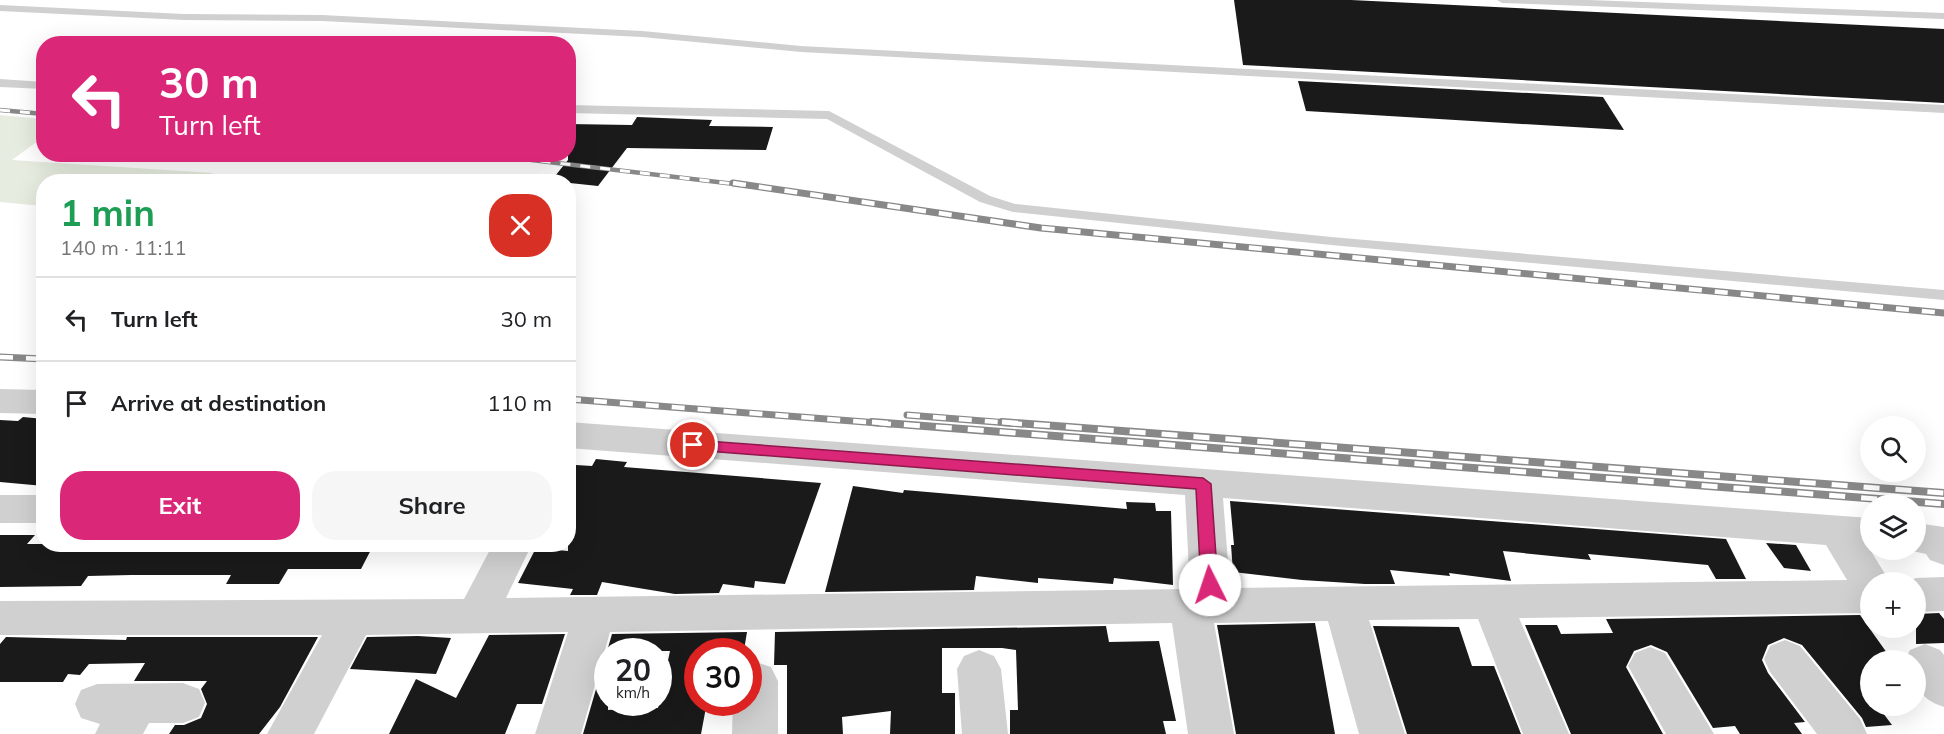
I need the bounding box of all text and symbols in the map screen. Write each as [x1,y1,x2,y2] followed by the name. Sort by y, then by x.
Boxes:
[159,56,259,109] text: 30 m
[60,60,138,138] icon: left
[159,108,261,142] text: Turn left
[60,190,155,235] text: 1 min
[489,194,552,257] button: close
[60,235,186,260] text: 140 m · 11:11
[60,303,93,336] icon: left
[111,305,198,333] text: Turn left
[501,305,552,333] text: 30 m
[60,387,93,420] icon: arrive
[111,389,326,417] text: Arrive at destination
[487,389,552,417] text: 110 m
[1860,416,1926,716] map controls
[1860,416,1926,482] button: search
[667,419,718,470] pin
[676,428,709,461] icon: arrive
[60,471,300,540] button: Exit
[312,471,552,540] button: Share
[1860,494,1926,560] button: layers
[1178,553,1242,617] position arrow
[1860,572,1926,638] button: +
[684,638,762,716] speed limit sign: 30
[1860,650,1926,716] button: −
[615,651,651,689] text: 20
[616,683,650,702] text: km/h

